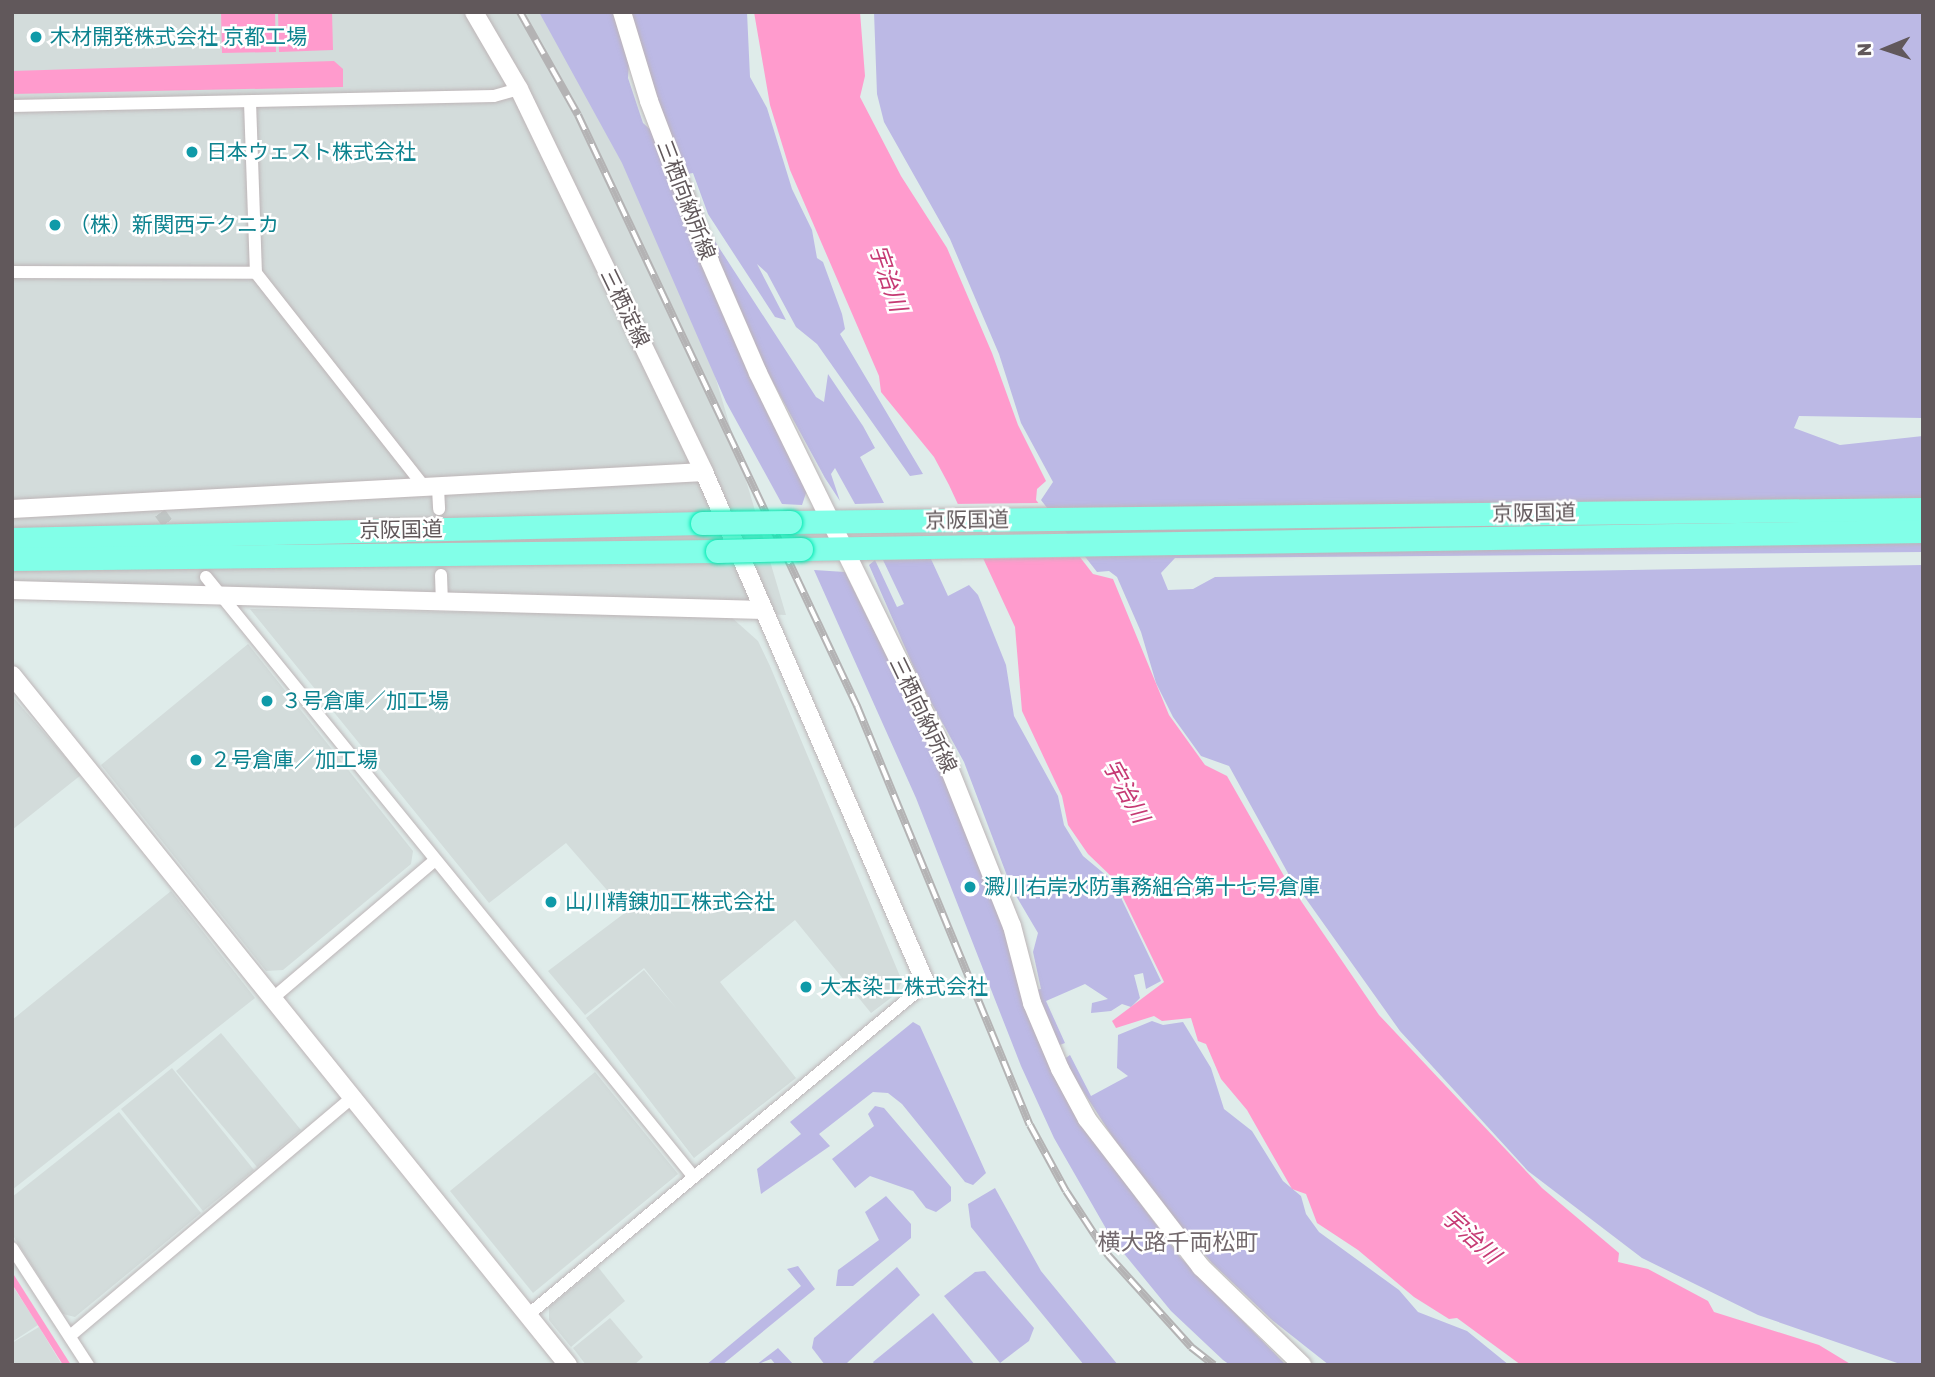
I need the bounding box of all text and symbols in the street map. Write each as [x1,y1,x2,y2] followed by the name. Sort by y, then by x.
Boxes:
[1851,14,1921,84] north arrow
[50,24,307,50] place label: 木材開発株式会社 京都工場
[28,29,44,45] marker: 木材開発株式会社 京都工場
[1853,43,1876,57] text: N
[652,137,720,263] street label: 三栖向納所線
[206,139,416,165] place label: 日本ウェスト株式会社
[184,144,200,160] marker: 日本ウェスト株式会社
[69,212,279,238] place label: （株）新関西テクニカ
[47,217,63,233] marker: （株）新関西テクニカ
[864,241,912,315] water label: 宇治川
[595,265,655,351] street label: 三栖淀線
[1492,500,1576,526] street label: 京阪国道
[925,507,1009,533] street label: 京阪国道
[359,517,443,543] street label: 京阪国道
[884,653,962,777] street label: 三栖向納所線
[281,688,449,714] place label: ３号倉庫／加工場
[259,693,275,709] marker: ３号倉庫／加工場
[210,747,378,773] place label: ２号倉庫／加工場
[188,752,204,768] marker: ２号倉庫／加工場
[1097,754,1155,828] water label: 宇治川
[984,874,1320,900] place label: 澱川右岸水防事務組合第十七号倉庫
[962,879,978,895] marker: 澱川右岸水防事務組合第十七号倉庫
[565,889,775,915] place label: 山川精錬加工株式会社
[543,894,559,910] marker: 山川精錬加工株式会社
[820,974,988,1000] place label: 大本染工株式会社
[798,979,814,995] marker: 大本染工株式会社
[1436,1203,1506,1269] water label: 宇治川
[1098,1228,1258,1256] district label: 横大路千両松町

